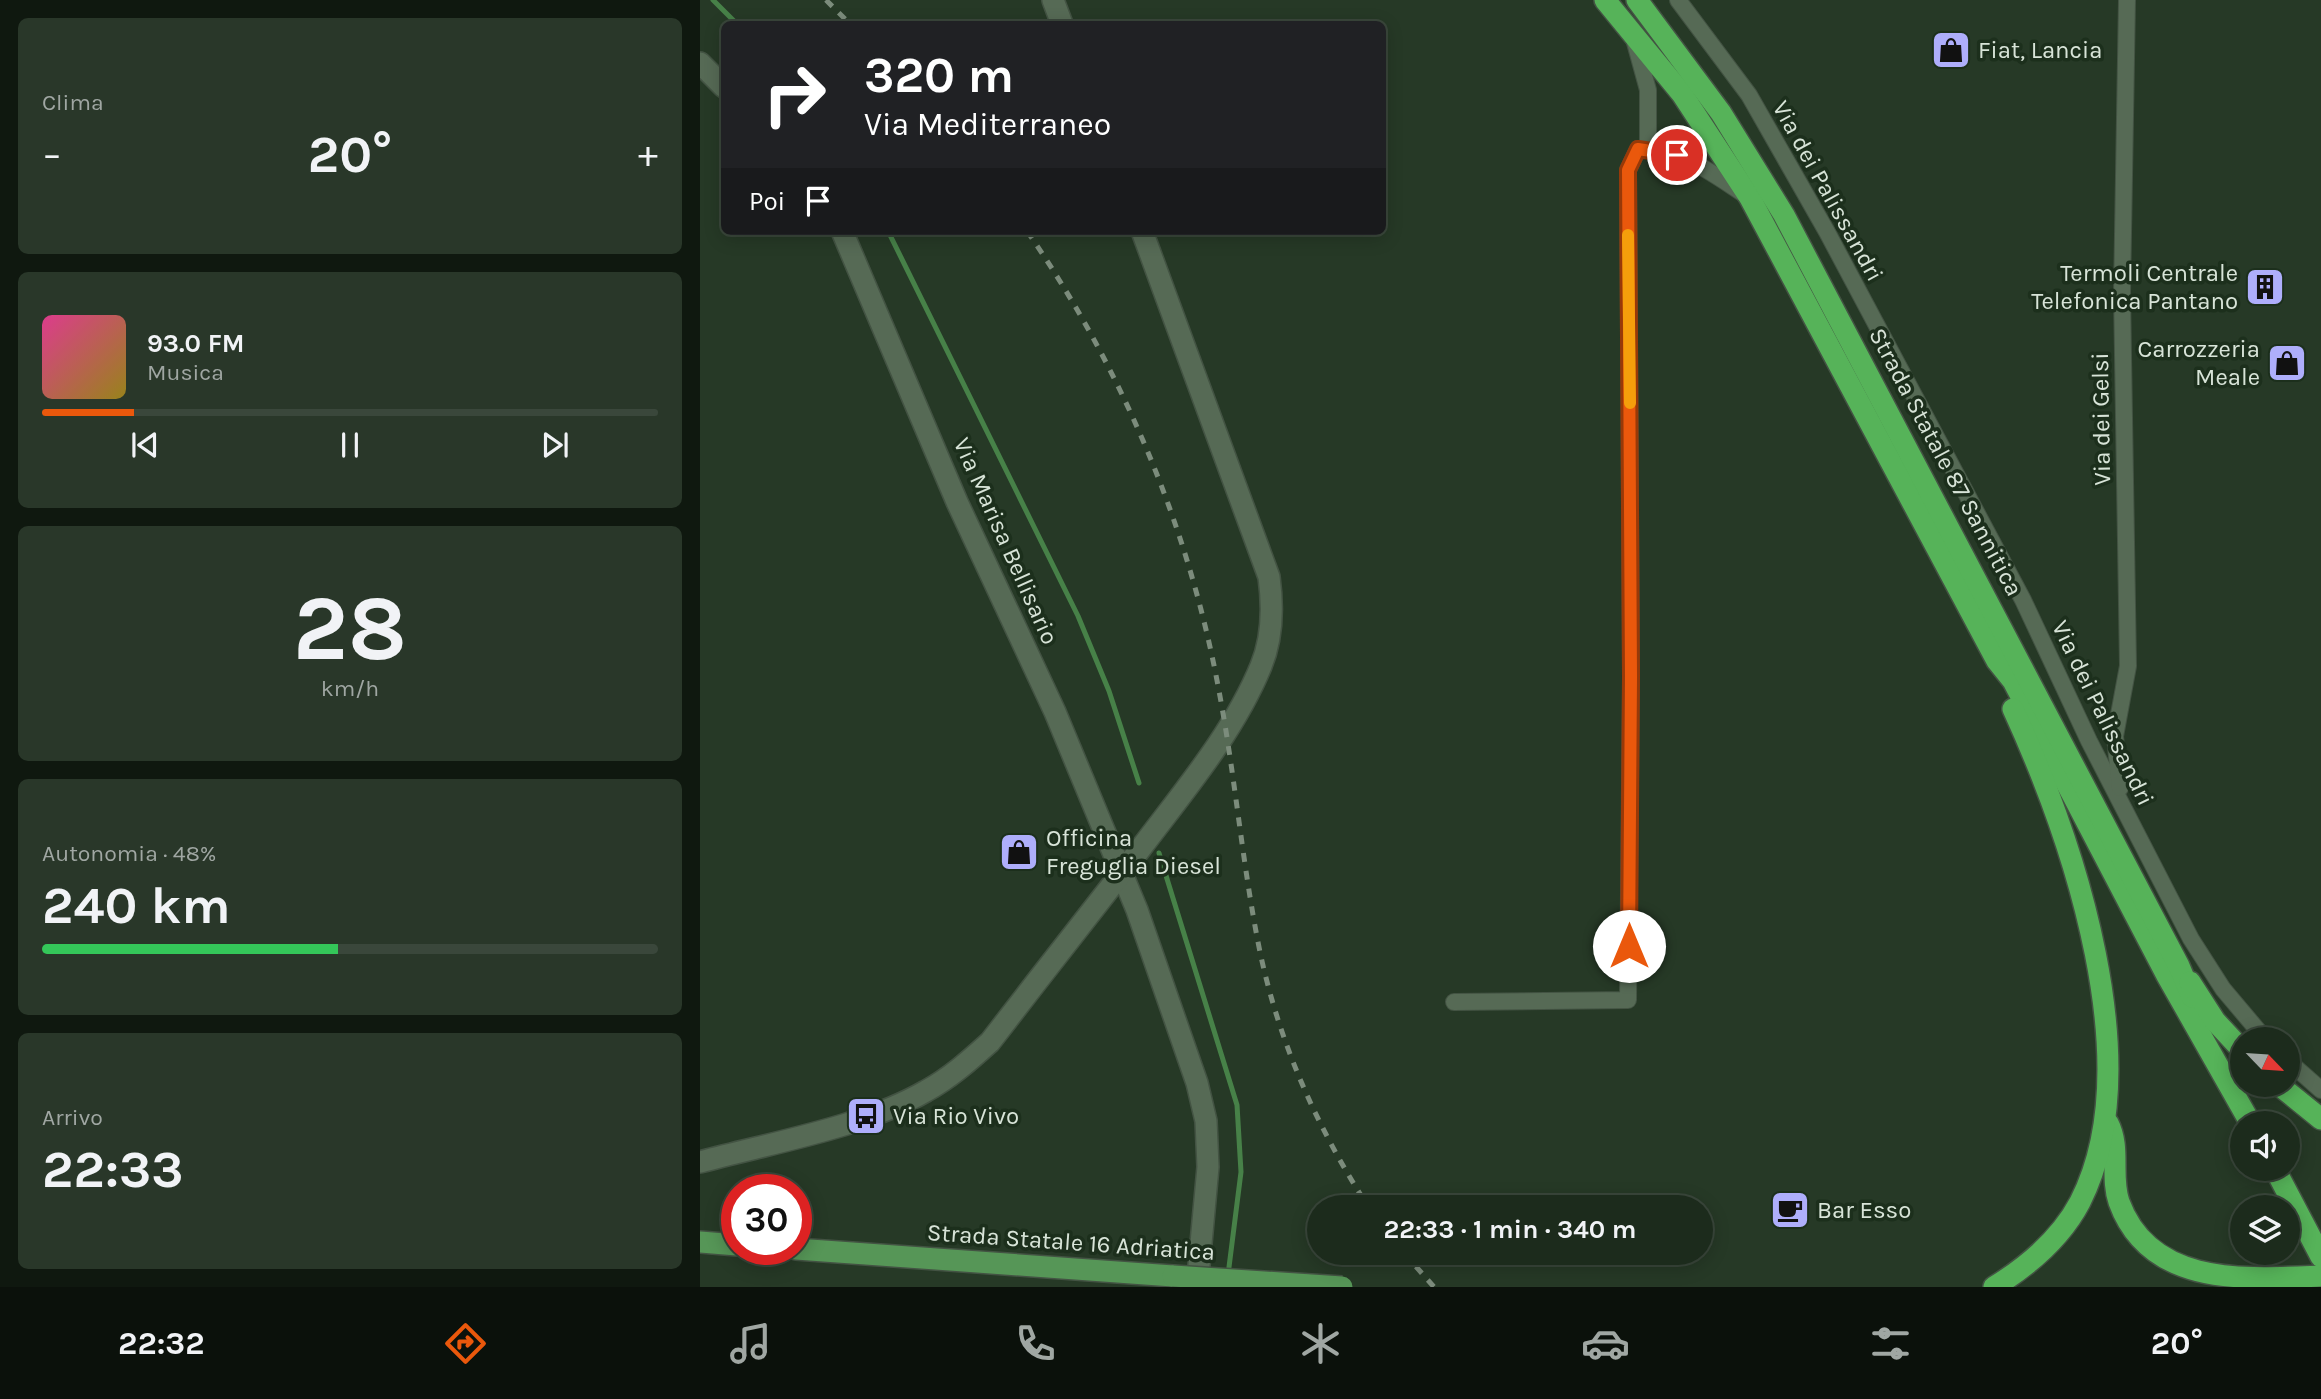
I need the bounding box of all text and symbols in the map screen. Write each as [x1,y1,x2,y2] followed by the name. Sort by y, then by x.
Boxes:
[1930,29,1972,71] shop icon: Fiat, Lancia
[1978,36,2102,64] place label: Fiat, Lancia
[864,47,1014,104] text: 320 m
[749,49,840,140] icon: right
[42,89,104,116] text: Clima
[1767,96,1889,286] street label: Via dei Palissandri
[864,106,1111,143] text: Via Mediterraneo
[308,124,392,185] text: 20°
[1647,125,1707,185] pin
[42,132,62,177] text: −
[638,132,658,177] text: +
[1658,136,1696,174] icon: arrive
[799,182,837,220] icon: arrive
[749,186,785,217] text: Poi
[2031,259,2238,315] place label: Termoli Centrale Telefonica Pantano
[2244,266,2286,308] building icon: Termoli Centrale Telefonica Pantano
[1863,323,2029,601] street label: Strada Statale 87 Sannitica
[147,328,245,359] text: 93.0 FM
[2137,335,2260,391] place label: Carrozzeria Meale
[2266,342,2308,384] shop icon: Carrozzeria Meale
[2086,352,2116,486] street label: Via dei Gelsi
[147,359,224,386] text: Musica
[126,426,164,464] icon: previous
[331,426,369,464] icon: pause
[536,426,574,464] icon: next
[948,433,1064,649] street label: Via Marisa Bellisario
[293,576,407,682] text: 28
[2046,616,2160,810] street label: Via dei Palissandri
[321,675,379,702] text: km/h
[1046,824,1221,880] place label: Officina Freguglia Diesel
[998,831,1040,873] shop icon: Officina Freguglia Diesel
[42,840,217,867] text: Autonomia · 48%
[42,875,231,936] text: 240 km
[1592,909,1666,983] position arrow
[2230,1027,2300,1097] north arrow
[2230,1027,2300,1265] map controls
[845,1095,887,1137] bus stop icon: Via Rio Vivo
[893,1102,1019,1130] place label: Via Rio Vivo
[42,1104,103,1131] text: Arrivo
[2230,1111,2300,1181] button: sound
[42,1139,184,1200] text: 22:33
[721,1174,812,1265] speed limit sign: 30
[1769,1189,1811,1231] cafe icon: Bar Esso
[2230,1195,2300,1265] button: layers
[1817,1196,1911,1224] place label: Bar Esso
[1384,1214,1636,1245] text: 22:33 · 1 min · 340 m
[926,1218,1216,1266] street label: Strada Statale 16 Adriatica
[441,1319,490,1368] icon: directions
[726,1319,775,1368] icon: music
[1011,1319,1060,1368] icon: phone
[1296,1319,1345,1368] icon: climate
[1581,1319,1630,1368] icon: car
[1866,1319,1915,1368] icon: filters
[118,1325,205,1362] text: 22:32
[2151,1325,2203,1362] text: 20°

